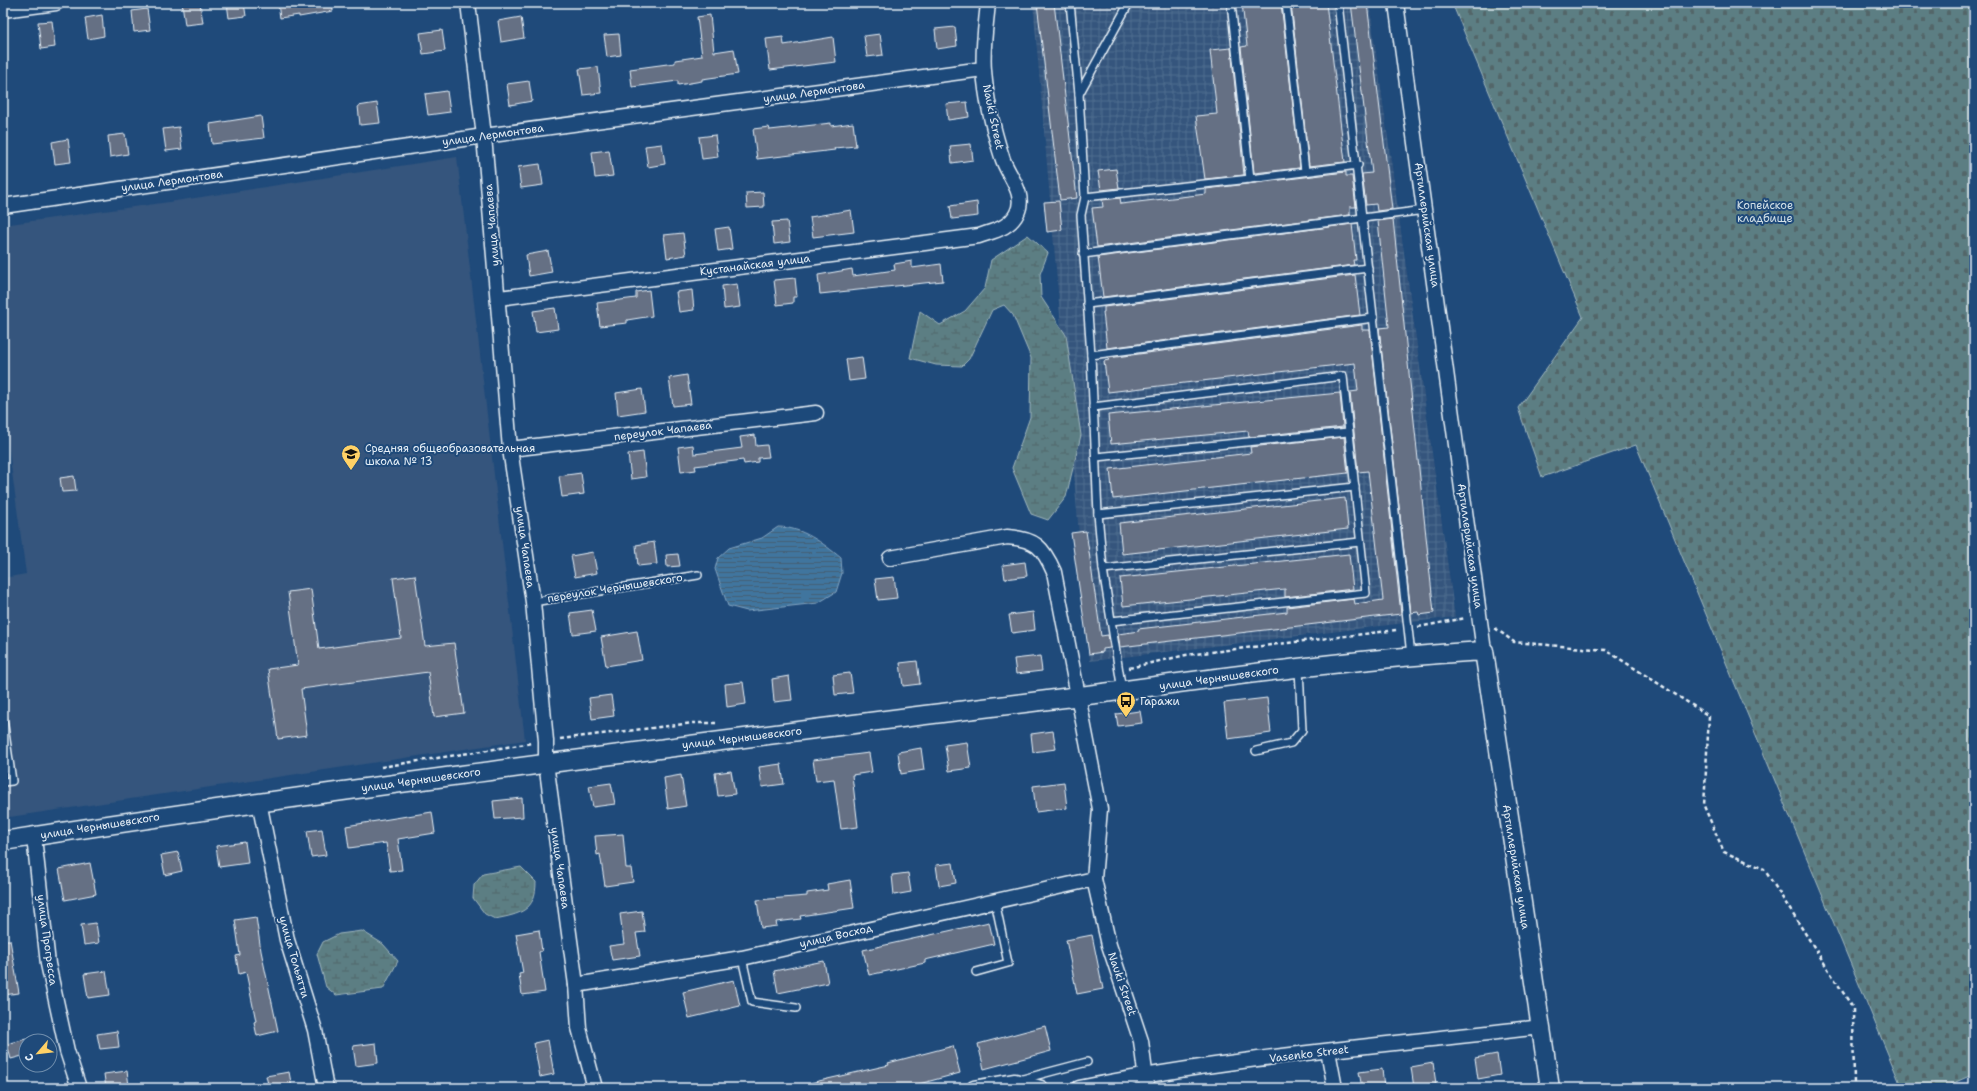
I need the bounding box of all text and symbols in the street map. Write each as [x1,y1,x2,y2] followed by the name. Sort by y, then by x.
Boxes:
[762,77,866,107] street label: улица Лермонтова
[979,83,1007,151] street label: Nauki Street
[441,120,545,150] street label: улица Лермонтова
[1411,162,1443,289] street label: Артиллерийская улица
[120,166,224,196] street label: улица Лермонтова
[481,183,503,267] street label: улица Чапаева
[1737,198,1793,226] park label: Копейское кладбище
[699,251,811,279] street label: Кустанайская улица
[613,418,713,444] street label: переулок Чапаева
[365,441,535,469] place label: Средняя общеобразовательная школа № 13
[340,443,362,471] school or university icon: Средняя общеобразовательная школа № 13
[1454,483,1486,610] street label: Артиллерийская улица
[512,505,538,589] street label: улица Чапаева
[546,570,684,606] street label: переулок Чернышевского
[1158,662,1280,694] street label: улица Чернышевского
[1115,690,1137,718] bus stop icon: Гаражи
[1140,694,1180,709] place label: Гаражи
[681,723,803,753] street label: улица Чернышевского
[360,764,482,796] street label: улица Чернышевского
[1499,804,1533,931] street label: Артиллерийская улица
[39,809,161,843] street label: улица Чернышевского
[547,826,573,910] street label: улица Чапаева
[33,894,61,987] street label: улица Прогресса
[275,914,313,1000] street label: улица Тольятти
[798,920,874,952] street label: улица Восход
[1104,950,1140,1018] street label: Nauki Street
[18,1033,58,1073] north arrow
[1268,1042,1350,1066] street label: Vasenko Street
[21,1051,38,1064] text: С

